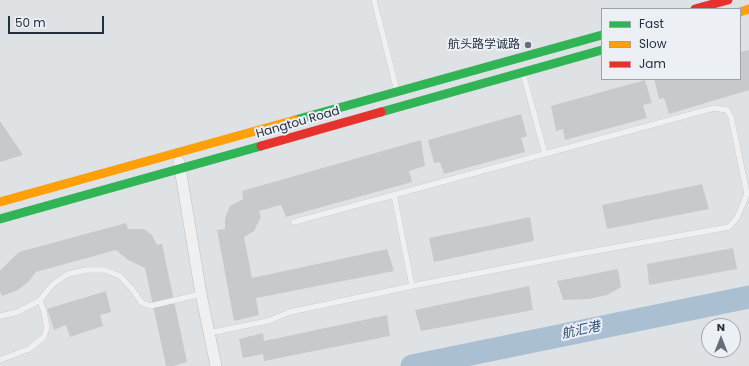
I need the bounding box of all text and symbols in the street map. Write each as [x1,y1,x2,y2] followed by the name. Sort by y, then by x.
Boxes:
[10,8,106,34] scale bar
[601,8,741,80] legend
[15,14,46,31] text: 50 m
[639,15,664,32] text: Fast
[639,35,667,52] text: Slow
[448,38,520,52] place label: 航头路学诚路
[523,40,533,50] marker: 航头路学诚路
[639,55,666,72] text: Jam
[255,104,341,142] street label: Hangtou Road
[701,318,741,358] north arrow
[560,319,602,343] water label: 航汇港
[717,319,725,335] text: N

